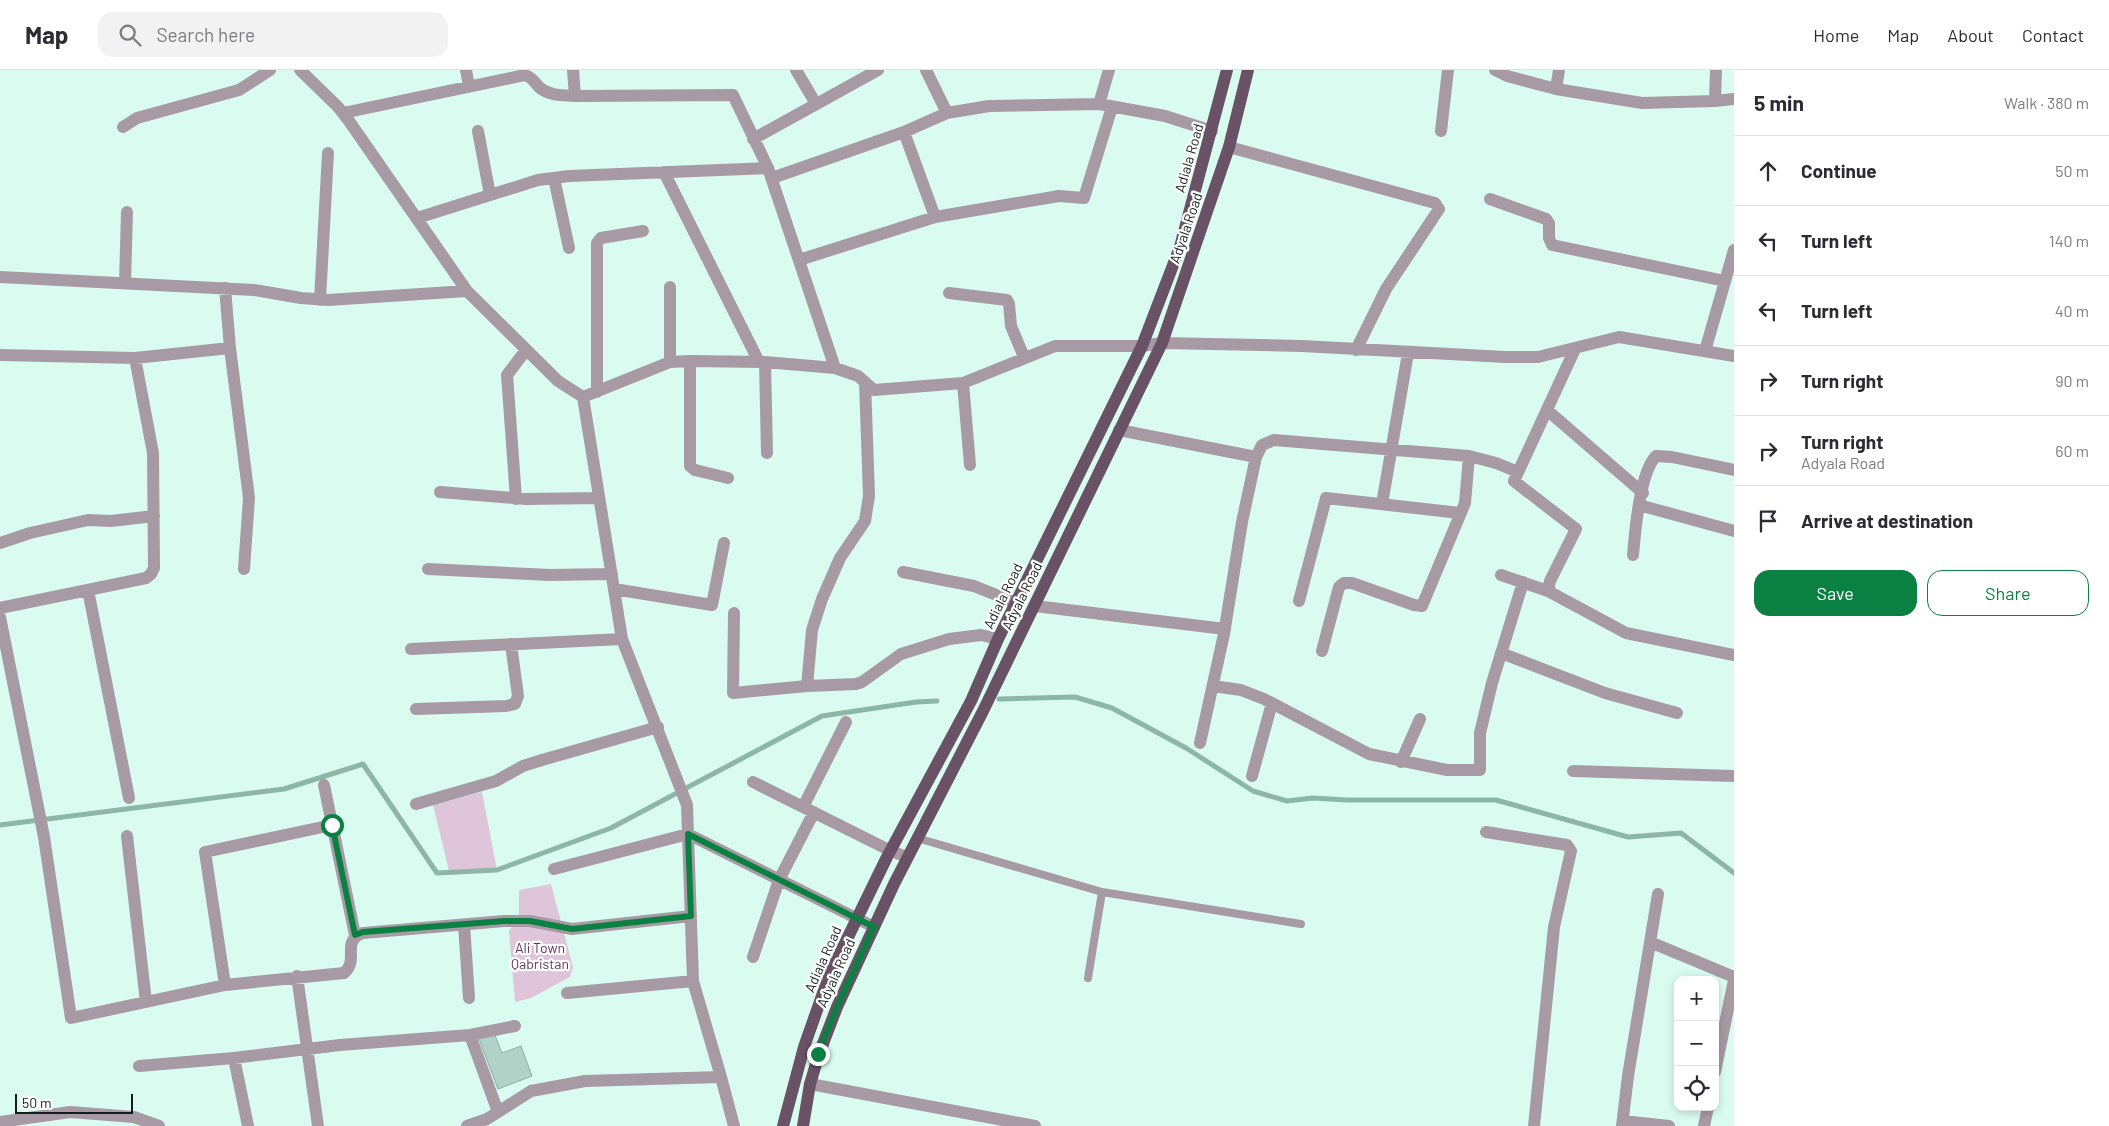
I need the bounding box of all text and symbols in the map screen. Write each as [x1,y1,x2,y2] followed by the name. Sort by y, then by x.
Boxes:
[98,12,448,57] search box
[25,20,68,49] text: Map
[116,21,144,49] icon: search
[156,23,255,46] text: Search here
[1813,24,1859,46] text: Home
[1887,24,1919,46] text: Map
[1947,24,1994,46] text: About
[2022,24,2084,46] text: Contact
[1754,90,1804,115] text: 5 min
[2004,93,2089,112] text: Walk · 380 m
[1171,121,1206,194] street label: Adiala Road
[1754,157,1782,185] icon: ahead
[1801,159,1877,182] text: Continue
[2055,161,2089,180] text: 50 m
[1166,190,1206,265] street label: Adyala Road
[1754,227,1782,255] icon: left
[1801,229,1872,252] text: Turn left
[2049,231,2089,250] text: 140 m
[1754,297,1782,325] icon: left
[1801,299,1872,322] text: Turn left
[2055,301,2089,320] text: 40 m
[1754,367,1782,395] icon: right
[1801,369,1883,392] text: Turn right
[2055,371,2089,390] text: 90 m
[1801,430,1883,453] text: Turn right
[1754,437,1782,465] icon: right
[2055,441,2089,460] text: 60 m
[1801,453,1885,472] text: Adyala Road
[1754,507,1782,535] icon: arrive
[1801,509,1973,532] text: Arrive at destination
[998,559,1045,633] street label: Adyala Road
[979,560,1026,631] street label: Adiala Road
[1754,570,1917,616] button: Save
[1927,570,2089,616] button: Share
[321,814,344,837] route start
[800,923,845,995] street label: Adiala Road
[813,936,858,1010] street label: Adyala Road
[511,939,569,972] park label: Ali Town Qabristan
[1674,976,1719,1111] map controls
[1674,976,1719,1021] button: +
[1674,1021,1719,1066] button: −
[807,1043,830,1066] route end
[1674,1066,1719,1111] button: locate
[15,1091,132,1114] scale bar
[22,1094,51,1111] text: 50 m

